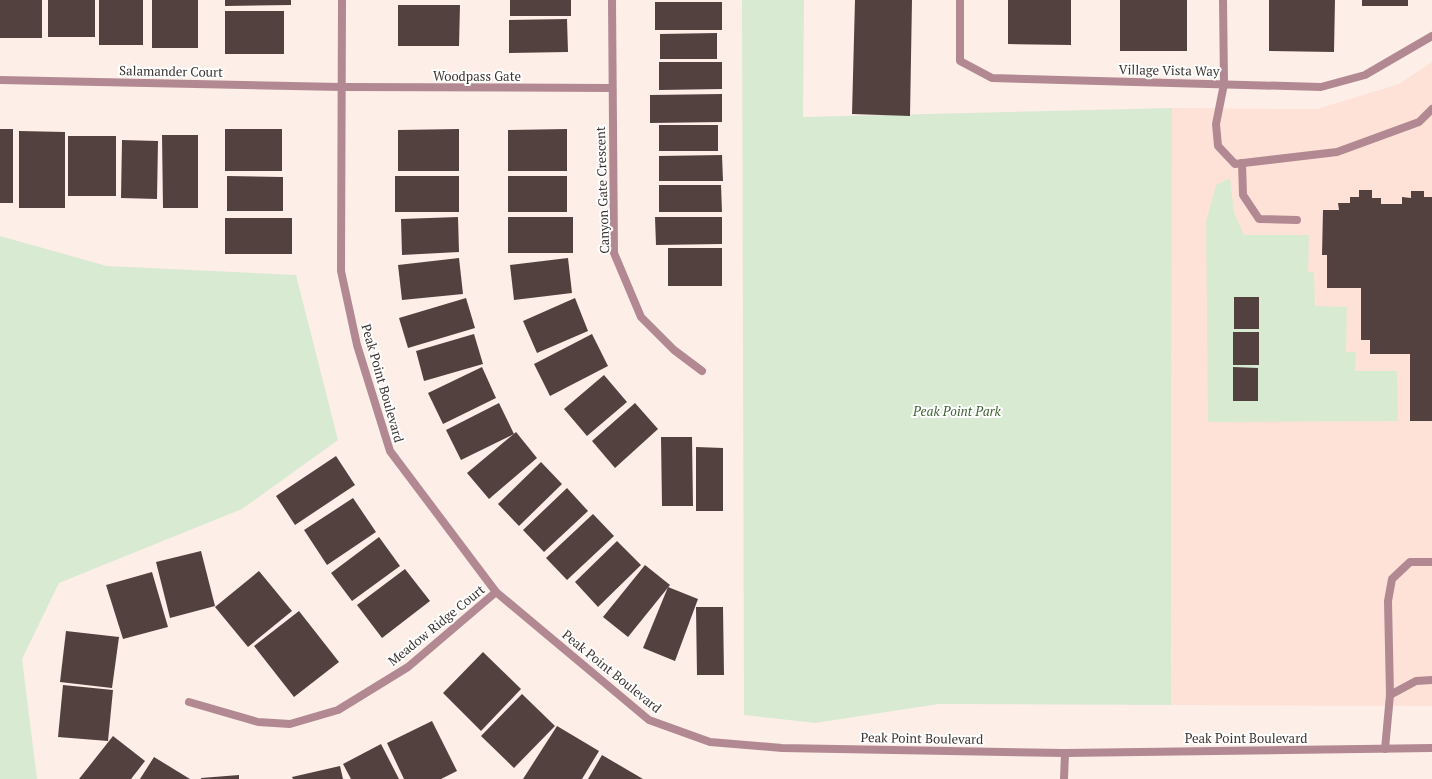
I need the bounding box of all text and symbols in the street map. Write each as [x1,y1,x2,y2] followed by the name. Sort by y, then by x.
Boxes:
[1118,60,1220,80] street label: Village Vista Way
[119,61,223,81] street label: Salamander Court
[433,67,521,85] street label: Woodpass Gate
[591,126,613,254] street label: Canyon Gate Crescent
[357,322,409,444] street label: Peak Point Boulevard
[912,402,1002,420] park label: Peak Point Park
[384,580,488,670] street label: Meadow Ridge Court
[559,625,665,717] street label: Peak Point Boulevard
[860,728,984,748] street label: Peak Point Boulevard
[1185,729,1307,747] street label: Peak Point Boulevard

